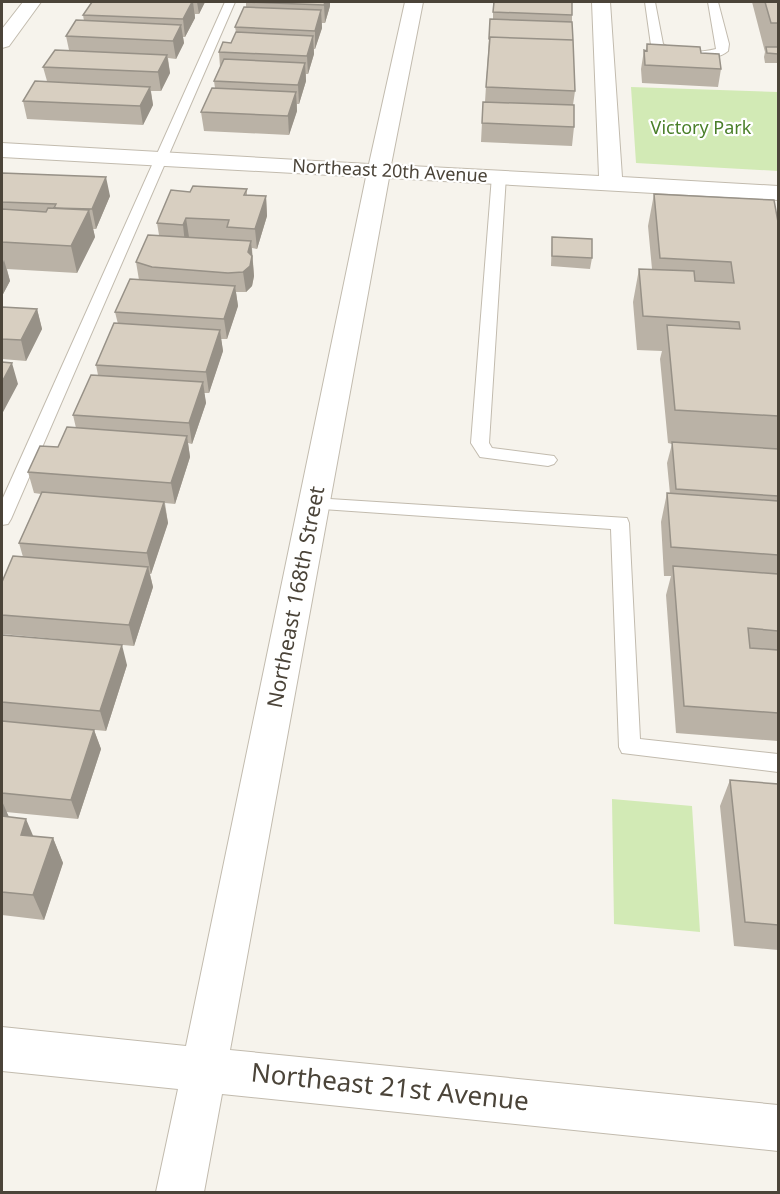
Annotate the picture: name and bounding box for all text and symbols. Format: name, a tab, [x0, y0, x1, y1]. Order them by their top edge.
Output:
park label: Victory Park	[651, 115, 752, 139]
street label: Northeast 20th Avenue	[292, 153, 488, 187]
street label: Northeast 168th Street	[260, 483, 330, 710]
street label: Northeast 21st Avenue	[249, 1054, 531, 1118]

